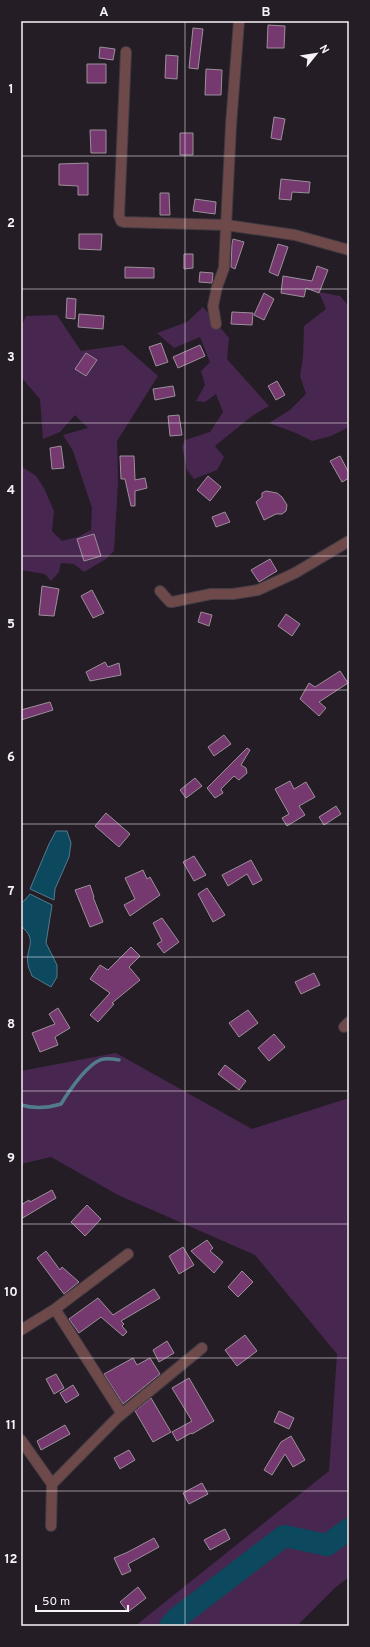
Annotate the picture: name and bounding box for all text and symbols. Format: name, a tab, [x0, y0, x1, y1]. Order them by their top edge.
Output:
text: A	[99, 5, 109, 21]
text: B	[262, 5, 271, 21]
north arrow	[296, 34, 336, 74]
text: N	[316, 43, 332, 56]
text: 1	[8, 82, 14, 98]
text: 2	[7, 216, 15, 232]
text: 3	[7, 350, 15, 366]
text: 4	[7, 483, 15, 499]
text: 5	[7, 617, 15, 633]
text: 6	[7, 750, 15, 766]
text: 7	[8, 884, 15, 900]
text: 8	[7, 1017, 15, 1033]
text: 9	[7, 1151, 15, 1167]
text: 10	[4, 1285, 18, 1301]
text: 11	[6, 1418, 16, 1434]
text: 12	[4, 1552, 18, 1568]
scale bar	[36, 1587, 128, 1613]
text: 50 m	[42, 1594, 70, 1610]

